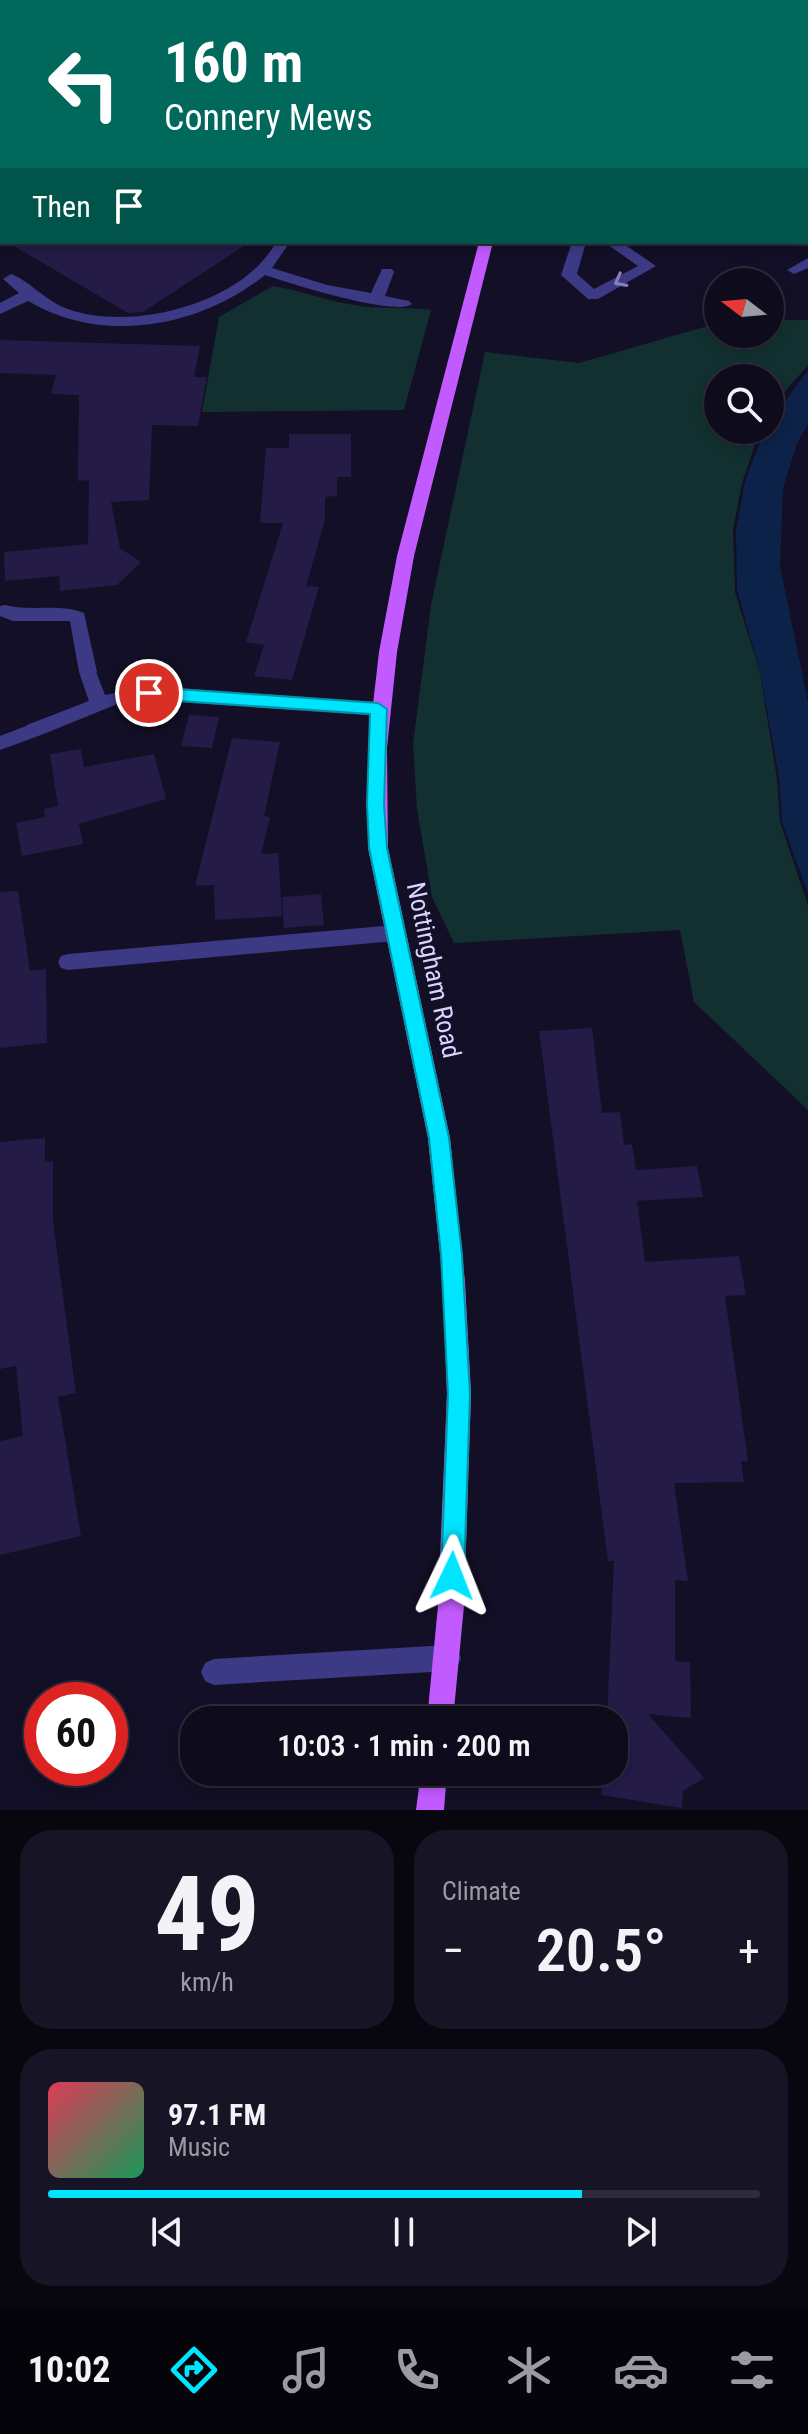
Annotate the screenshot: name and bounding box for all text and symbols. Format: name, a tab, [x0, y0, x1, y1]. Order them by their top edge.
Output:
text: 160 m	[164, 30, 303, 96]
icon: left	[32, 32, 136, 136]
text: Connery Mews	[164, 97, 373, 139]
icon: arrive	[107, 184, 151, 228]
text: Then	[32, 189, 91, 224]
north arrow	[704, 268, 784, 348]
map controls	[704, 268, 784, 444]
one-way arrow	[614, 272, 629, 287]
button: search	[704, 364, 784, 444]
pin	[115, 659, 183, 727]
icon: arrive	[127, 671, 171, 715]
street label: Nottingham Road	[401, 879, 467, 1061]
position arrow	[410, 1534, 494, 1618]
speed limit sign: 60	[24, 1682, 128, 1786]
text: 10:03 · 1 min · 200 m	[277, 1728, 531, 1763]
text: 49	[154, 1854, 260, 1975]
text: Climate	[442, 1876, 521, 1906]
text: 20.5°	[536, 1915, 666, 1986]
text: −	[442, 1925, 464, 1977]
text: +	[738, 1925, 760, 1977]
text: km/h	[180, 1967, 234, 1997]
text: 97.1 FM	[168, 2097, 266, 2132]
text: Music	[168, 2132, 230, 2162]
icon: previous	[145, 2210, 189, 2254]
icon: pause	[382, 2210, 426, 2254]
icon: next	[619, 2210, 663, 2254]
icon: directions	[166, 2342, 222, 2398]
icon: music	[278, 2342, 334, 2398]
icon: phone	[389, 2342, 445, 2398]
icon: climate	[501, 2342, 557, 2398]
icon: car	[613, 2342, 669, 2398]
icon: filters	[724, 2342, 780, 2398]
text: 10:02	[28, 2349, 110, 2391]

